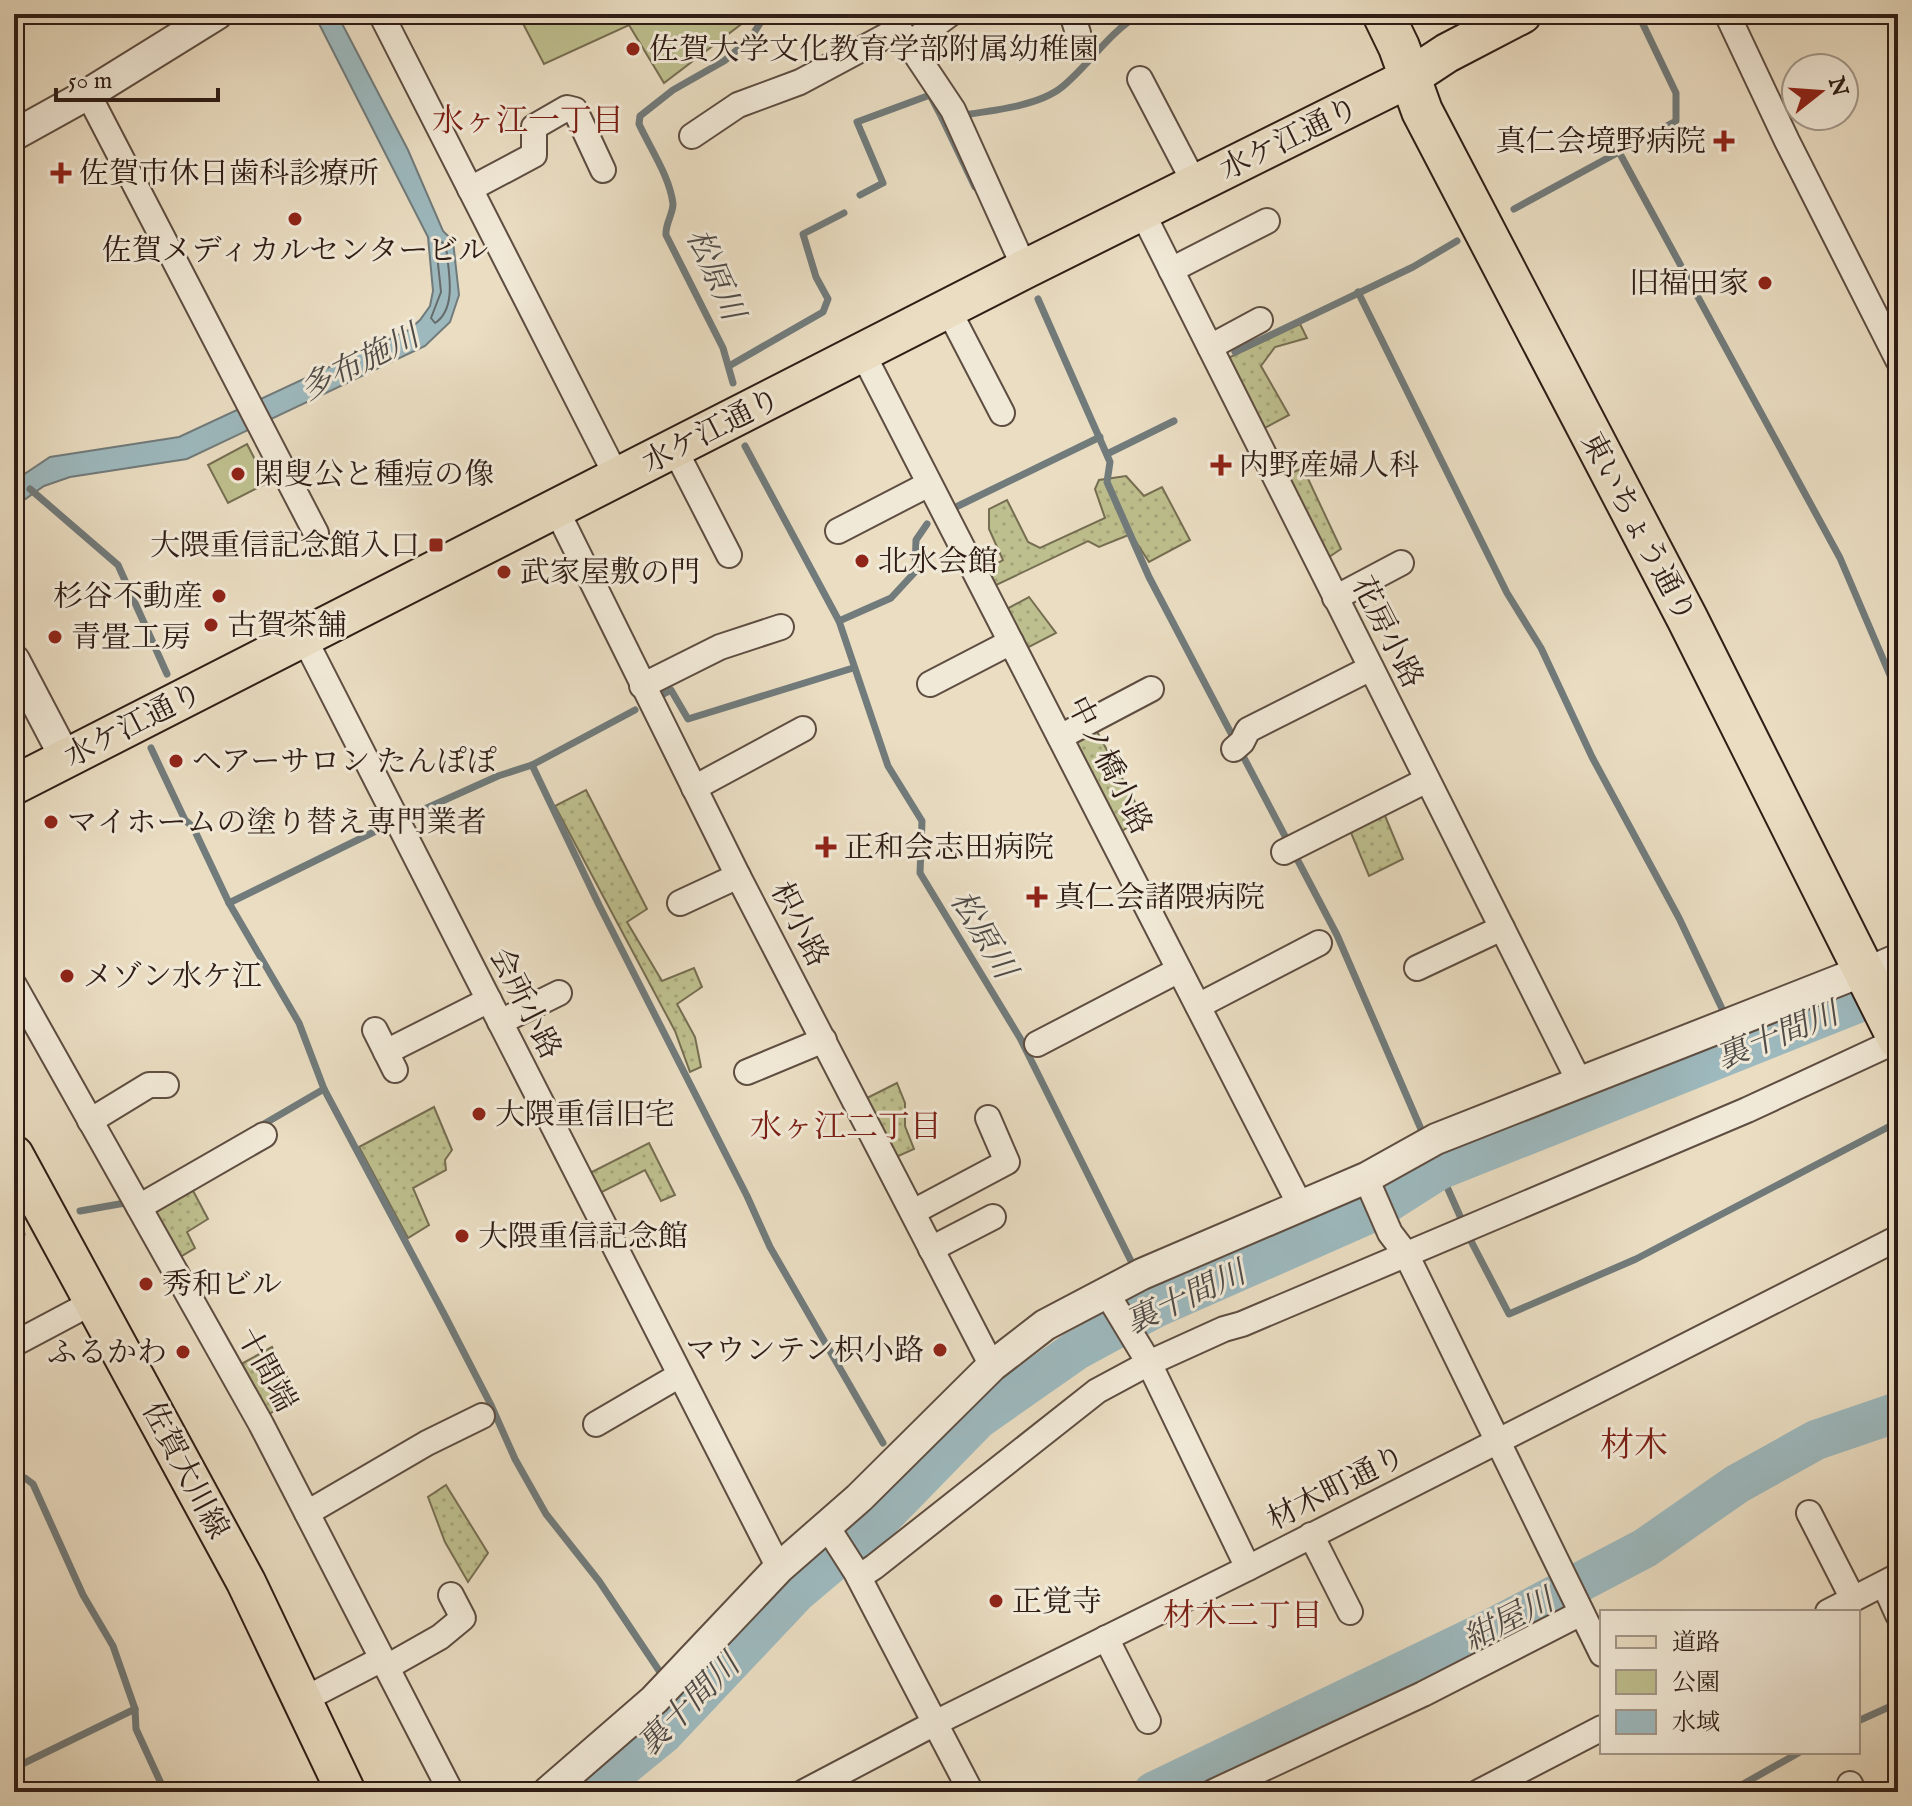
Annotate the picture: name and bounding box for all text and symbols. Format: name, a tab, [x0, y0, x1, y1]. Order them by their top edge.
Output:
place label: 佐賀大学文化教育学部附属幼稚園	[649, 32, 1099, 70]
marker: 佐賀大学文化教育学部附属幼稚園	[624, 40, 642, 58]
scale bar	[56, 52, 218, 102]
north arrow	[1780, 52, 1860, 132]
text: 50 m	[68, 66, 112, 97]
text: N	[1821, 73, 1853, 100]
street label: 水ケ江通り	[1214, 90, 1366, 190]
district label: 水ヶ江一丁目	[432, 102, 624, 143]
place label: 真仁会境野病院	[1496, 124, 1706, 162]
marker: 真仁会境野病院	[1713, 130, 1735, 152]
place label: 佐賀市休日歯科診療所	[79, 156, 379, 194]
marker: 佐賀市休日歯科診療所	[50, 162, 72, 184]
marker: 佐賀メディカルセンタービル	[286, 210, 304, 228]
water label: 松原川	[675, 223, 753, 330]
place label: 佐賀メディカルセンタービル	[102, 233, 488, 271]
place label: 旧福田家	[1629, 266, 1749, 304]
marker: 旧福田家	[1756, 274, 1774, 292]
water label: 多布施川	[294, 316, 429, 412]
street label: 水ケ江通り	[636, 381, 787, 483]
street label: 東いちょう通り	[1571, 426, 1703, 630]
place label: 内野産婦人科	[1239, 448, 1419, 486]
marker: 内野産婦人科	[1210, 454, 1232, 476]
place label: 閑叟公と種痘の像	[254, 457, 494, 495]
marker: 閑叟公と種痘の像	[229, 465, 247, 483]
place label: 大隈重信記念館入口	[150, 528, 420, 566]
marker: 大隈重信記念館入口	[427, 536, 445, 554]
place label: 北水会館	[878, 544, 998, 582]
marker: 北水会館	[853, 552, 871, 570]
place label: 武家屋敷の門	[520, 555, 700, 593]
marker: 武家屋敷の門	[495, 563, 513, 581]
street label: 花房小路	[1342, 571, 1430, 695]
place label: 杉谷不動産	[53, 579, 203, 617]
marker: 杉谷不動産	[210, 587, 228, 605]
place label: 古賀茶舗	[227, 608, 347, 646]
marker: 古賀茶舗	[202, 616, 220, 634]
place label: 青畳工房	[71, 620, 191, 658]
marker: 青畳工房	[46, 628, 64, 646]
street label: 水ケ江通り	[58, 675, 209, 777]
street label: 中ノ橋小路	[1057, 690, 1159, 841]
place label: ヘアーサロン たんぽぽ	[192, 744, 497, 782]
marker: ヘアーサロン たんぽぽ	[167, 752, 185, 770]
place label: マイホームの塗り替え専門業者	[67, 805, 486, 843]
marker: マイホームの塗り替え専門業者	[42, 813, 60, 831]
place label: 正和会志田病院	[844, 830, 1054, 868]
marker: 正和会志田病院	[815, 836, 837, 858]
street label: 枳小路	[761, 876, 836, 974]
place label: 真仁会諸隈病院	[1055, 880, 1265, 918]
water label: 松原川	[940, 884, 1026, 990]
marker: 真仁会諸隈病院	[1026, 886, 1048, 908]
street label: 会所小路	[480, 942, 568, 1066]
place label: メゾン水ケ江	[83, 959, 262, 997]
marker: メゾン水ケ江	[58, 967, 76, 985]
water label: 裏十間川	[1711, 993, 1848, 1080]
place label: 大隈重信旧宅	[495, 1097, 675, 1135]
marker: 大隈重信旧宅	[470, 1105, 488, 1123]
district label: 水ヶ江二丁目	[750, 1108, 942, 1149]
place label: 大隈重信記念館	[478, 1219, 688, 1257]
marker: 大隈重信記念館	[453, 1227, 471, 1245]
water label: 裏十間川	[1119, 1252, 1255, 1345]
place label: 秀和ビル	[162, 1267, 282, 1305]
marker: 秀和ビル	[137, 1275, 155, 1293]
street label: 十間端	[227, 1321, 304, 1419]
place label: マウンテン枳小路	[686, 1333, 924, 1371]
place label: ふるかわ	[47, 1335, 167, 1373]
marker: マウンテン枳小路	[931, 1341, 949, 1359]
marker: ふるかわ	[174, 1343, 192, 1361]
street label: 佐賀大川線	[132, 1396, 236, 1546]
district label: 材木	[1600, 1425, 1668, 1468]
street label: 材木町通り	[1261, 1438, 1412, 1540]
water label: 紺屋川	[1457, 1580, 1564, 1661]
place label: 正覚寺	[1012, 1584, 1102, 1622]
marker: 正覚寺	[987, 1592, 1005, 1610]
district label: 材木二丁目	[1163, 1597, 1323, 1638]
legend	[1600, 1610, 1860, 1754]
text: 道路	[1672, 1628, 1720, 1659]
water label: 裏十間川	[630, 1644, 752, 1766]
text: 公園	[1672, 1668, 1720, 1699]
text: 水域	[1672, 1708, 1720, 1739]

